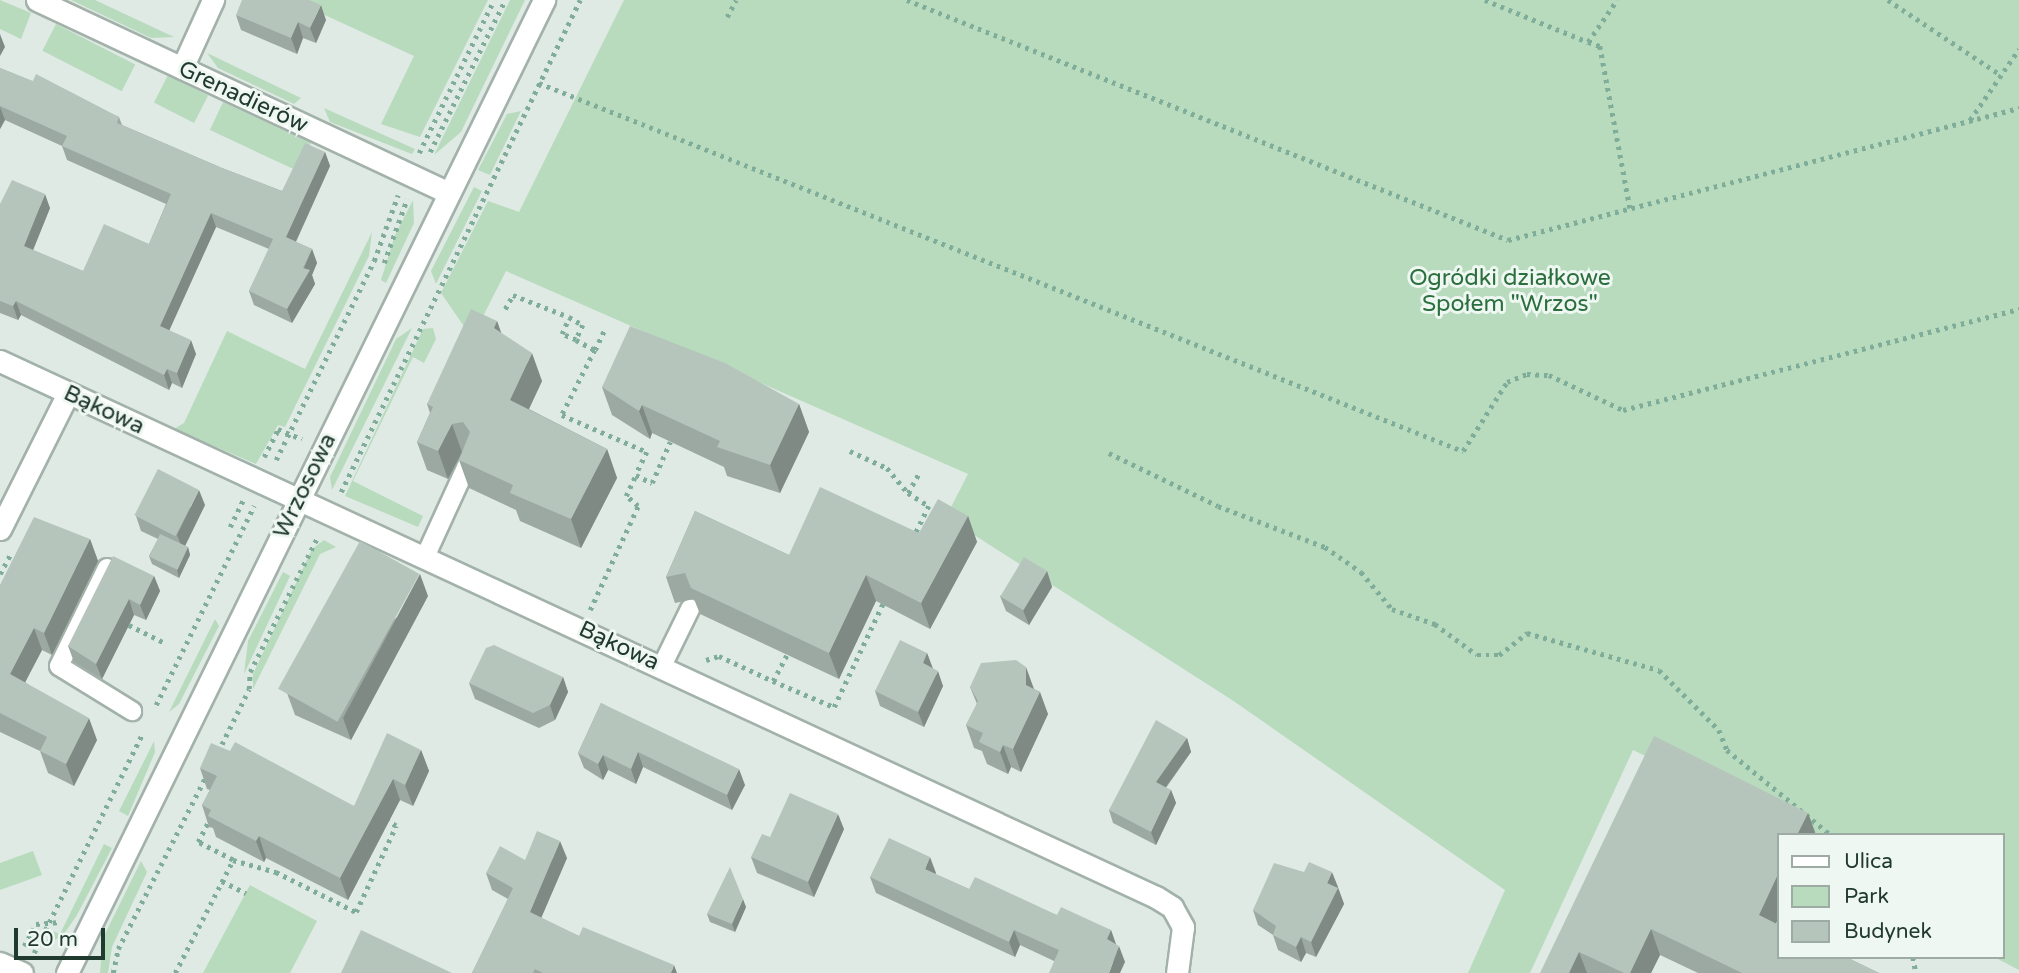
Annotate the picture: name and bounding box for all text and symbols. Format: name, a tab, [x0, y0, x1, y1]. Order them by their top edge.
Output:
street label: Grenadierów	[174, 55, 312, 139]
park label: Ogródki działkowe Społem "Wrzos"	[1409, 264, 1611, 318]
street label: Bąkowa	[59, 379, 149, 441]
street label: Wrzosowa	[268, 429, 342, 543]
street label: Bąkowa	[574, 615, 664, 677]
legend	[1778, 833, 2005, 959]
text: Ulica	[1844, 849, 1893, 874]
text: Park	[1844, 884, 1889, 909]
scale bar	[18, 914, 108, 958]
text: Budynek	[1844, 919, 1932, 944]
text: 20 m	[27, 927, 78, 952]

